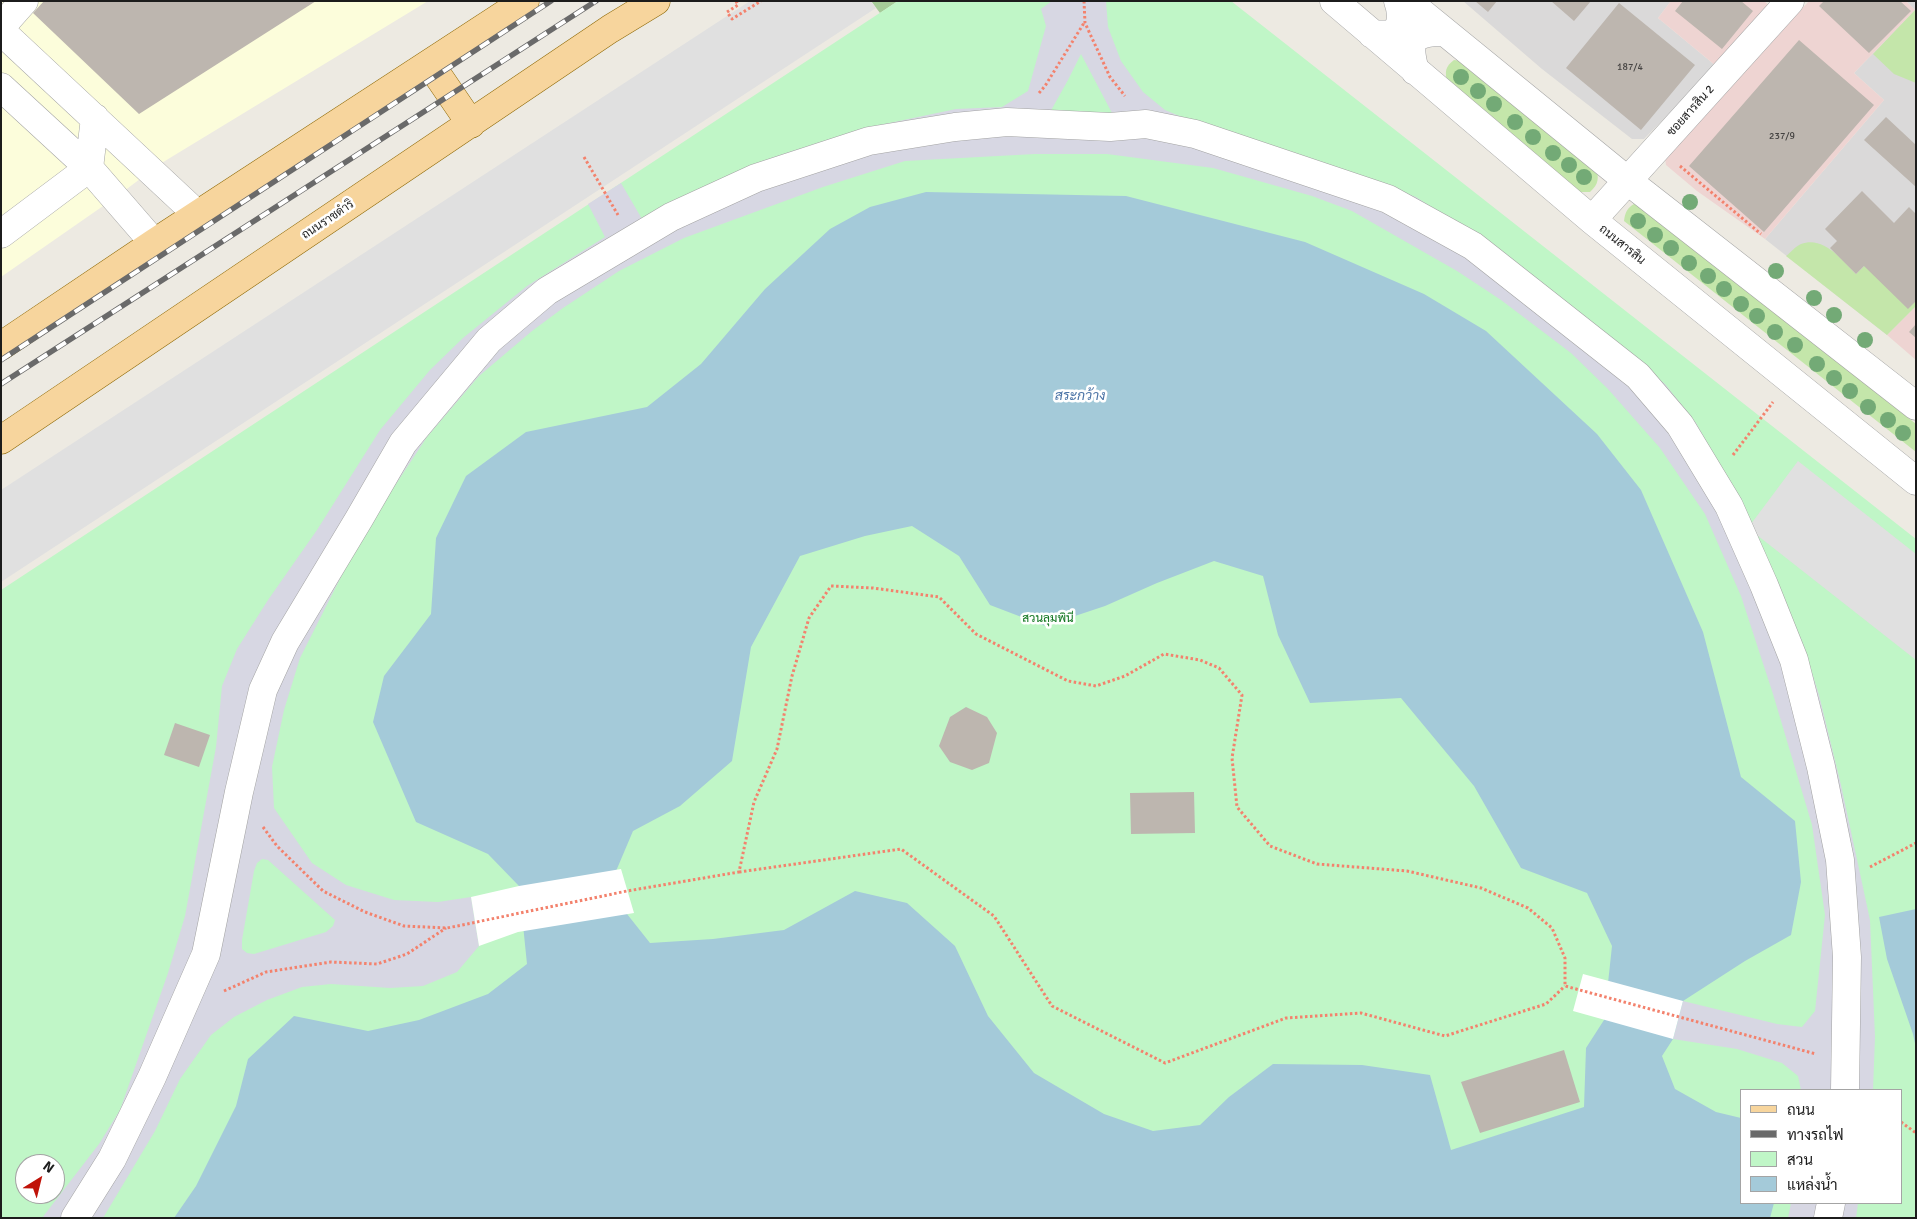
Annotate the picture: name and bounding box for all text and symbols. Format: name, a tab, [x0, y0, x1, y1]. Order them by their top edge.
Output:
house number: 187/4	[1617, 61, 1643, 73]
street label: ซอยสารสิน 2	[1664, 83, 1718, 139]
house number: 237/9	[1769, 130, 1795, 142]
street label: ถนนราชดำริ	[299, 197, 357, 243]
street label: ถนนสารสิน	[1596, 222, 1648, 268]
water label: สระกว้าง	[1055, 388, 1105, 404]
park label: สวนลุมพินี	[1022, 612, 1074, 626]
legend	[1740, 1089, 1902, 1204]
text: ถนน	[1787, 1101, 1815, 1119]
text: ทางรถไฟ	[1787, 1126, 1844, 1144]
text: สวน	[1787, 1151, 1813, 1169]
north arrow	[15, 1154, 65, 1204]
text: N	[40, 1158, 57, 1177]
text: แหล่งน้ำ	[1787, 1176, 1838, 1194]

